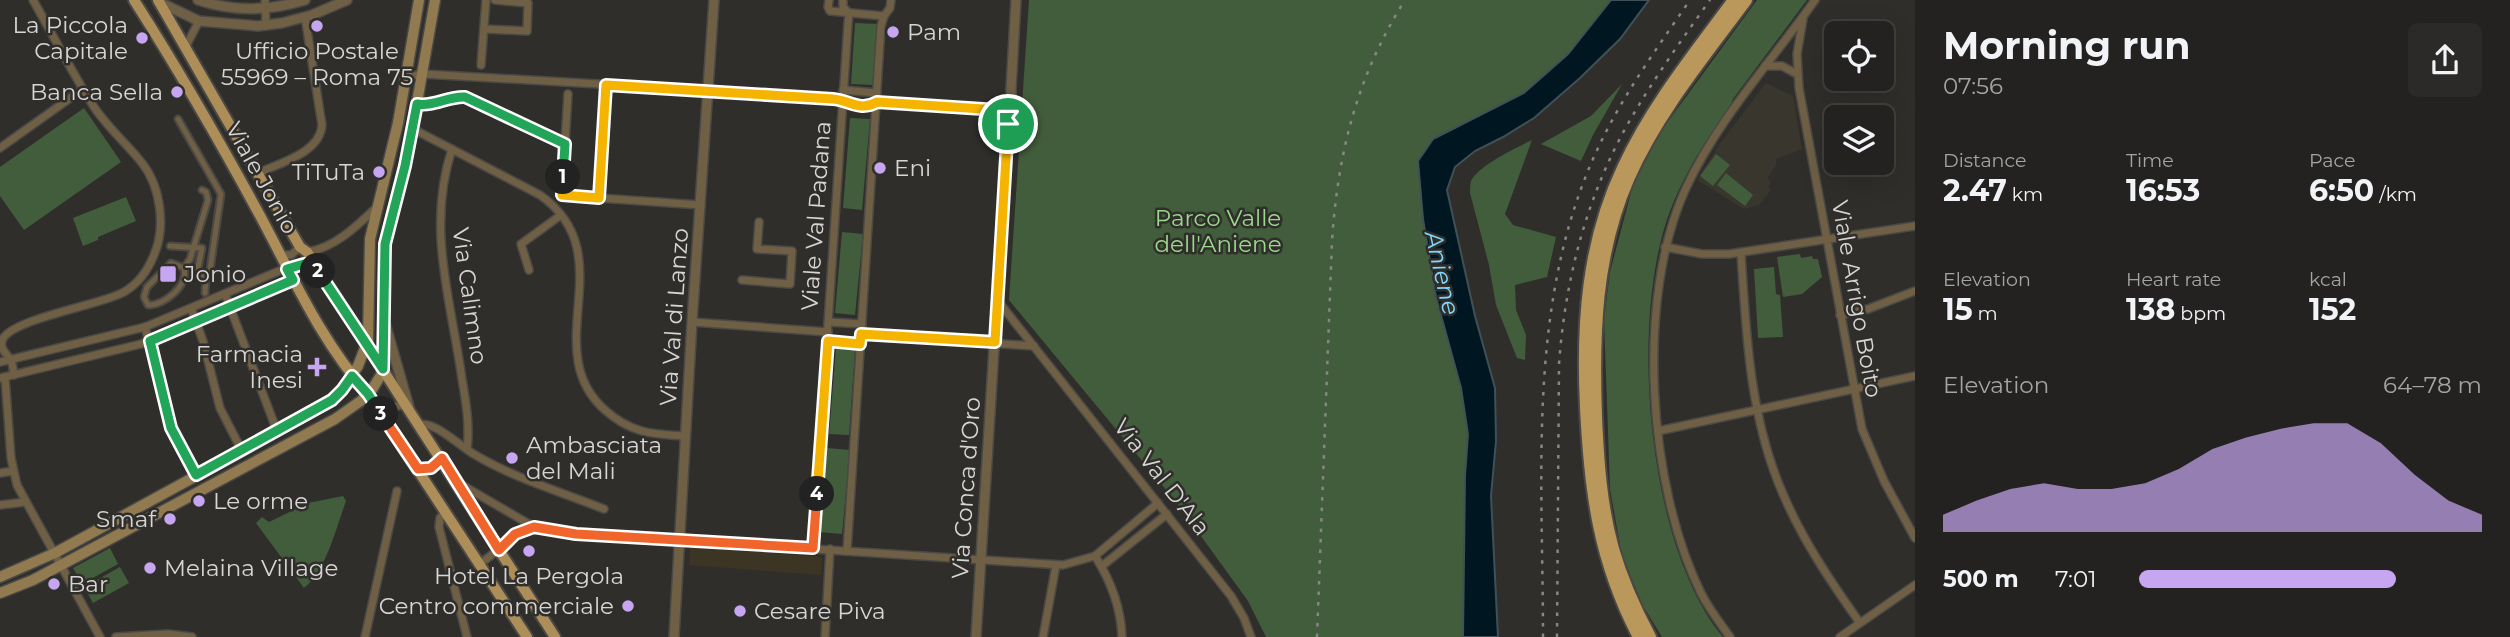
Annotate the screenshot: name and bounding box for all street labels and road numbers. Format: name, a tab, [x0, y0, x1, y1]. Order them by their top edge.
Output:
street label: Viale Jonio	[220, 117, 304, 239]
street label: Viale Val Padana	[795, 120, 837, 312]
street label: Viale Arrigo Boito	[1826, 198, 1888, 400]
street label: Via Calimno	[447, 226, 493, 366]
street label: Via Val di Lanzo	[654, 227, 694, 407]
street label: Via Conca d'Oro	[946, 396, 986, 580]
street label: Via Val D'Ala	[1108, 413, 1216, 541]

